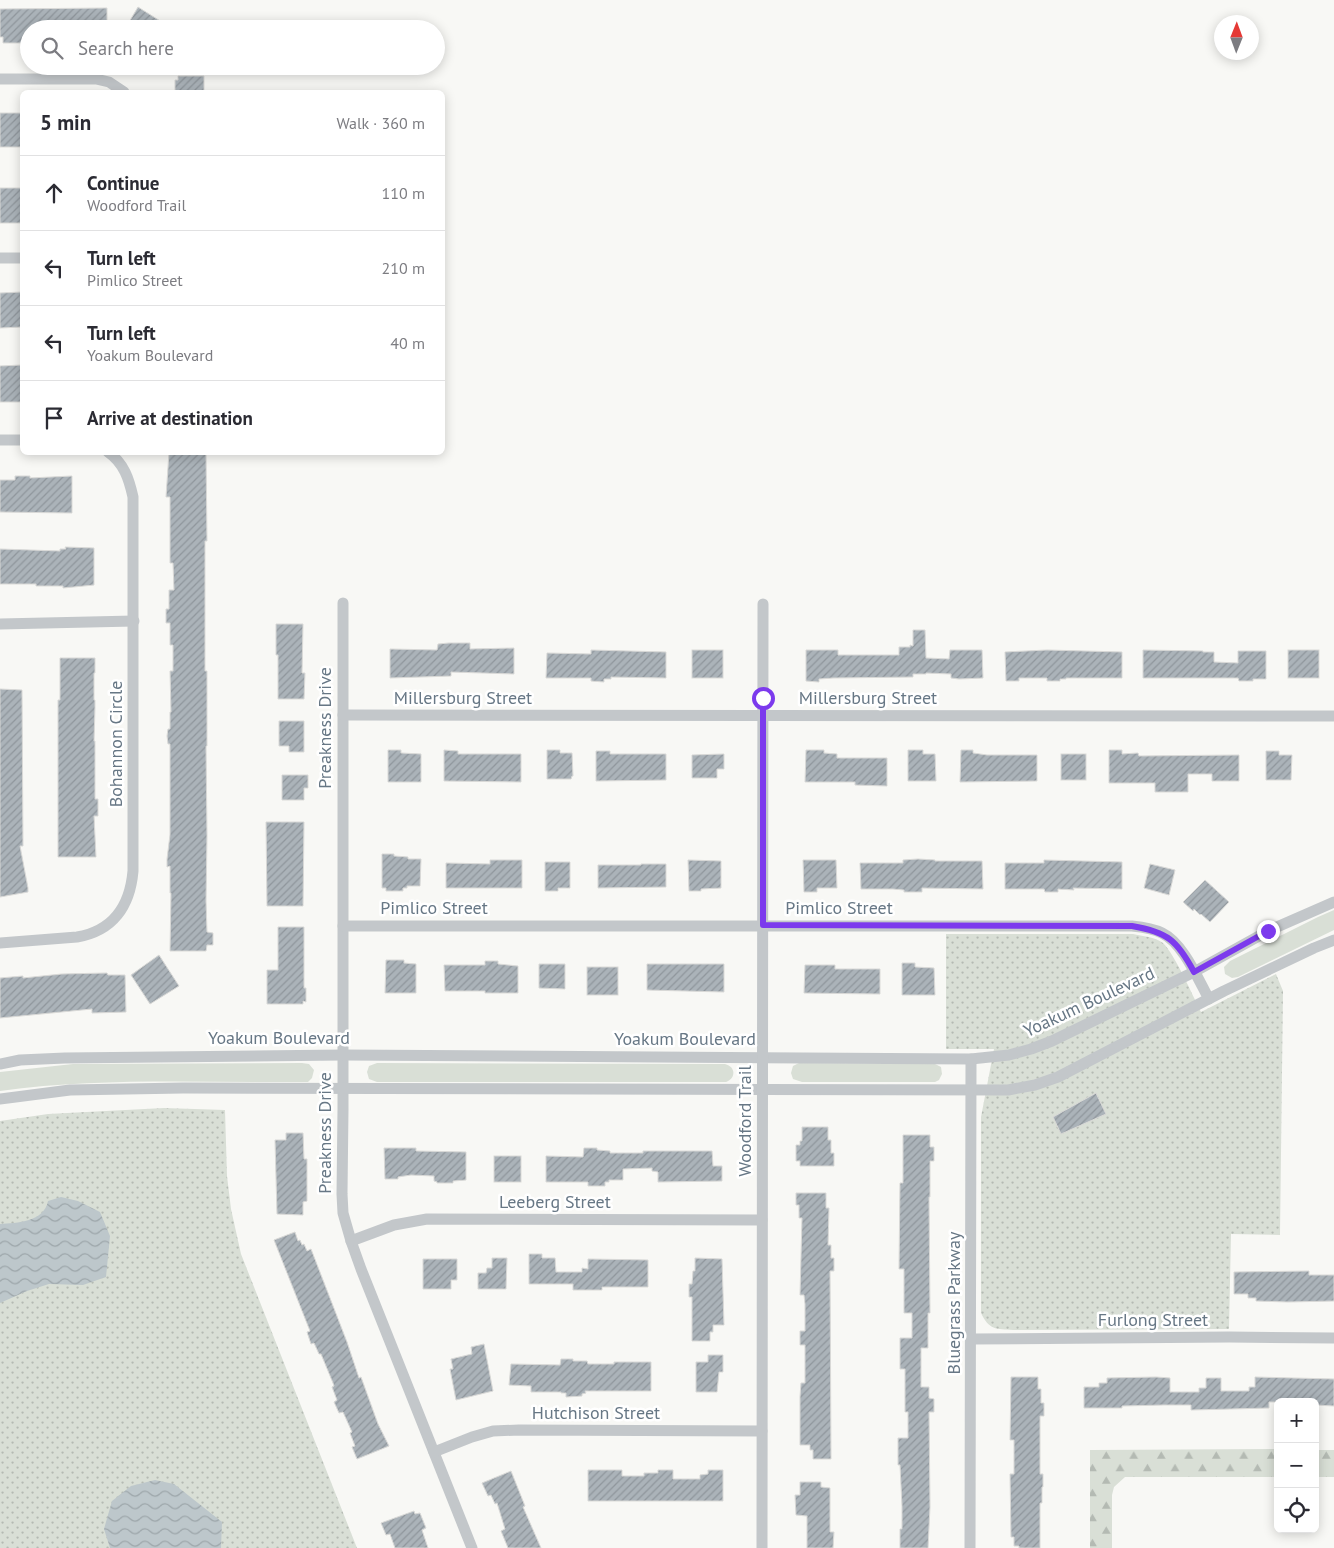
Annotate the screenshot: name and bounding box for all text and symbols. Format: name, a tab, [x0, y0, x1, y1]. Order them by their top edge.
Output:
north arrow	[1214, 15, 1259, 60]
search box	[20, 20, 445, 75]
icon: search	[38, 34, 66, 62]
text: Search here	[78, 36, 174, 60]
text: 5 min	[40, 109, 91, 136]
text: Walk · 360 m	[336, 113, 425, 133]
text: Continue	[87, 171, 159, 195]
icon: ahead	[40, 179, 68, 207]
text: 110 m	[382, 183, 425, 203]
text: Woodford Trail	[87, 195, 186, 215]
text: Turn left	[87, 246, 156, 270]
icon: left	[40, 254, 68, 282]
text: 210 m	[382, 258, 425, 278]
text: Pimlico Street	[87, 270, 183, 290]
text: Turn left	[87, 321, 156, 345]
icon: left	[40, 329, 68, 357]
text: 40 m	[390, 333, 425, 353]
text: Yoakum Boulevard	[87, 345, 213, 365]
icon: arrive	[40, 404, 68, 432]
text: Arrive at destination	[87, 406, 253, 430]
street label: Preakness Drive	[313, 667, 336, 789]
street label: Bohannon Circle	[104, 681, 127, 807]
street label: Millersburg Street	[394, 686, 532, 709]
street label: Millersburg Street	[799, 686, 937, 709]
route start	[752, 687, 775, 710]
street label: Pimlico Street	[380, 896, 488, 919]
street label: Pimlico Street	[785, 896, 893, 919]
route end	[1257, 920, 1280, 943]
street label: Yoakum Boulevard	[1020, 961, 1158, 1042]
street label: Yoakum Boulevard	[208, 1026, 350, 1049]
street label: Yoakum Boulevard	[614, 1027, 756, 1050]
street label: Woodford Trail	[733, 1064, 756, 1177]
street label: Preakness Drive	[313, 1072, 336, 1194]
street label: Leeberg Street	[499, 1190, 611, 1213]
street label: Bluegrass Parkway	[942, 1231, 965, 1374]
street label: Furlong Street	[1098, 1308, 1208, 1331]
map controls	[1274, 1398, 1319, 1533]
button: +	[1274, 1398, 1319, 1443]
street label: Hutchison Street	[532, 1401, 660, 1424]
button: −	[1274, 1443, 1319, 1488]
button: locate	[1274, 1488, 1319, 1533]

